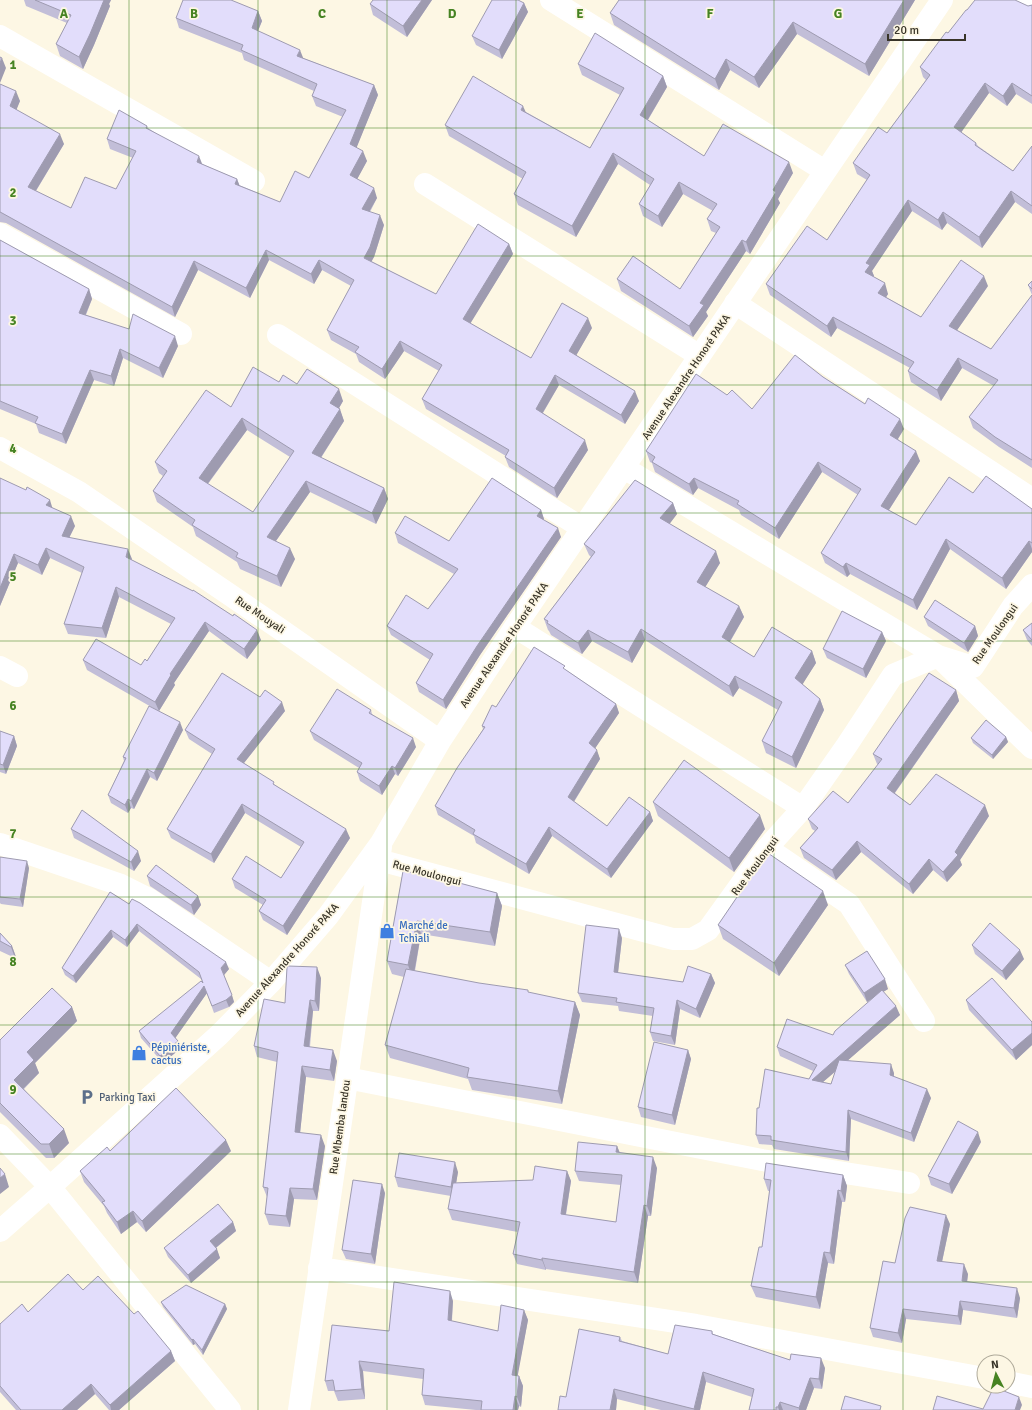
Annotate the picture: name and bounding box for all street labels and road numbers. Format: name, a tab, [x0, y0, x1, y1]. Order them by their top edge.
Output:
street label: Avenue Alexandre Honoré PAKA	[639, 312, 733, 442]
street label: Avenue Alexandre Honoré PAKA	[457, 580, 551, 710]
street label: Rue Mouyali	[232, 593, 288, 637]
street label: Rue Moulongui	[969, 601, 1021, 667]
street label: Rue Moulongui	[729, 834, 781, 898]
street label: Rue Moulongui	[391, 858, 463, 888]
street label: Avenue Alexandre Honoré PAKA	[233, 900, 342, 1020]
street label: Rue Mbemba landou	[327, 1079, 353, 1175]

